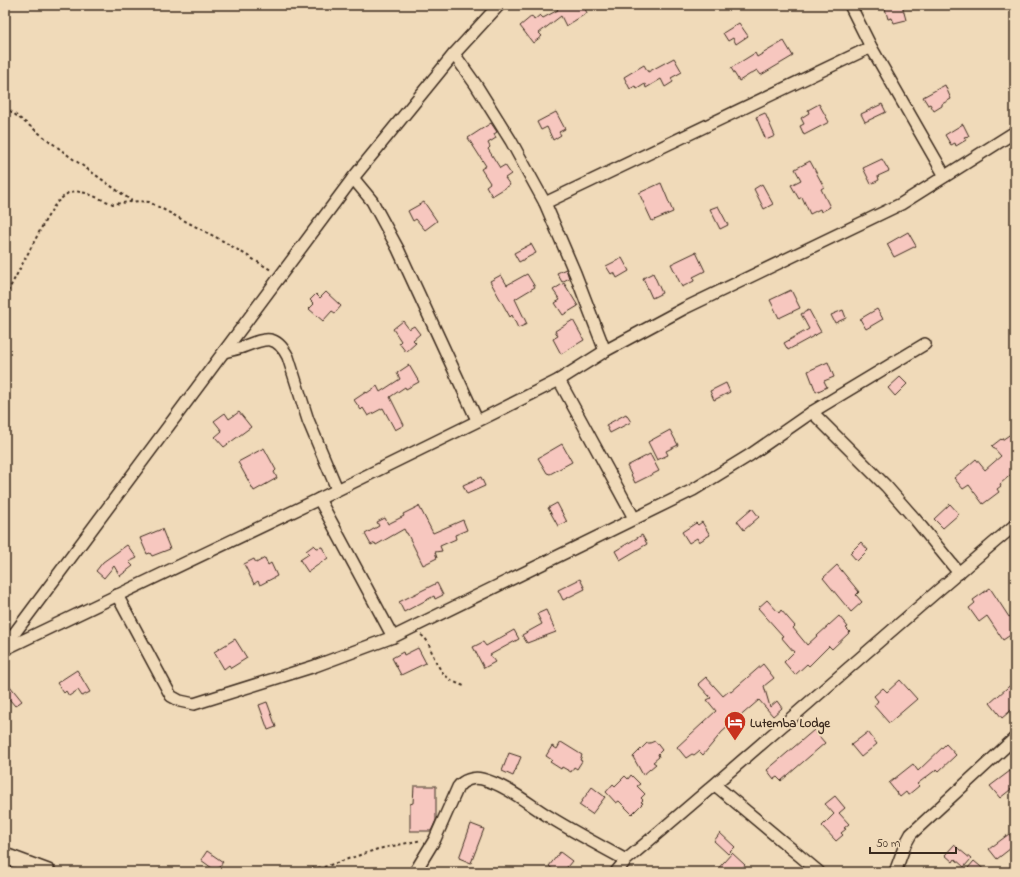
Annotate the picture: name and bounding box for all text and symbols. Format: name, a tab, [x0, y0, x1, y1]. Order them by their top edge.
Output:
hotel icon: Lutemba Lodge	[722, 709, 748, 742]
place label: Lutemba Lodge	[750, 714, 831, 735]
scale bar	[870, 829, 956, 855]
text: 50 m	[876, 835, 900, 853]

